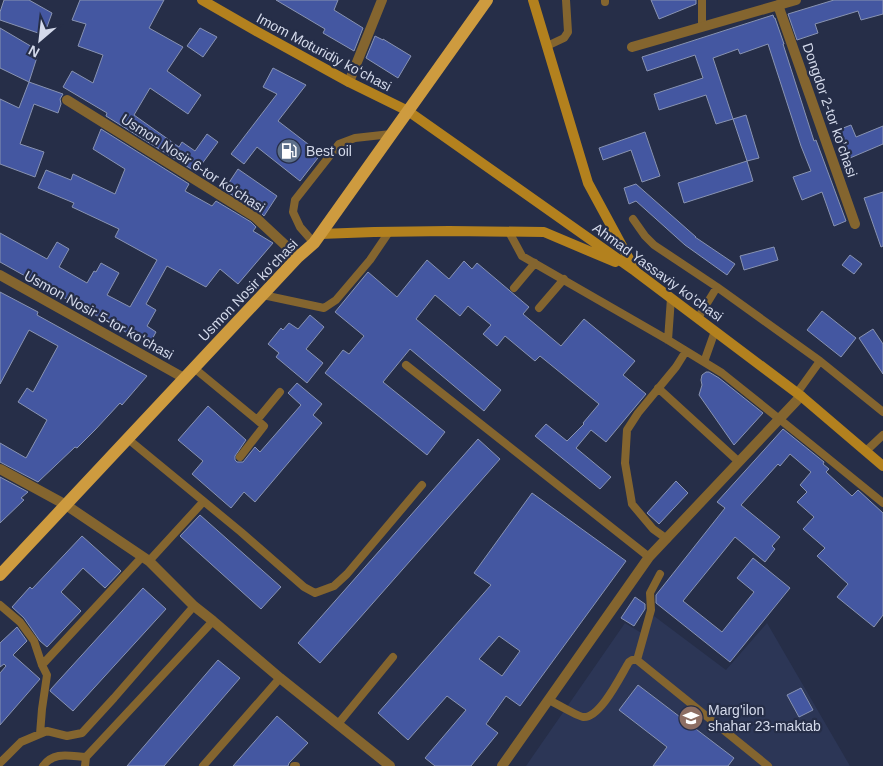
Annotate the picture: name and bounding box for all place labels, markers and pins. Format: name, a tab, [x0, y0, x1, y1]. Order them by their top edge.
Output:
fuel station icon: Best oil	[276, 138, 302, 164]
place label: Best oil	[306, 143, 352, 159]
place label: Marg'ilon shahar 23-maktab	[708, 702, 821, 734]
school or university icon: Marg'ilon shahar 23-maktab	[678, 705, 704, 731]

